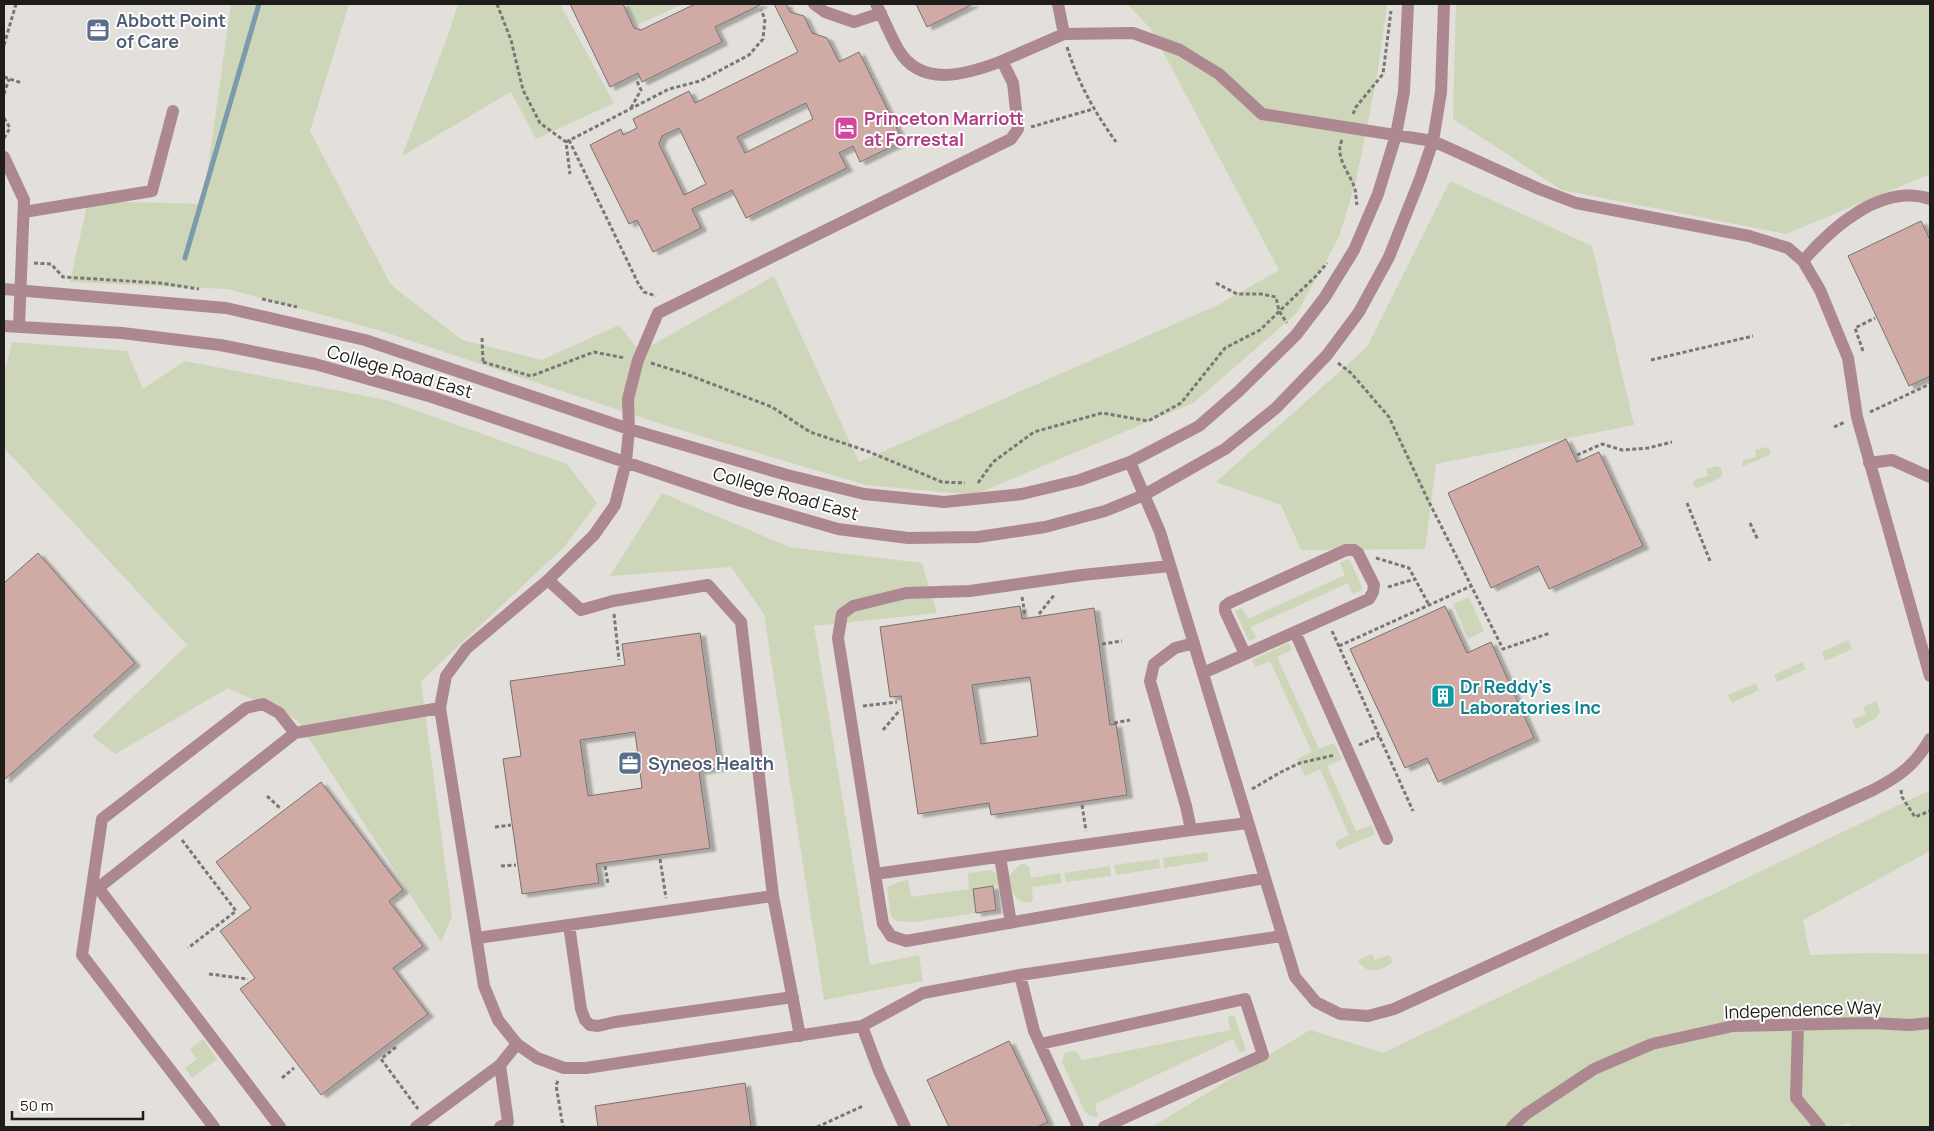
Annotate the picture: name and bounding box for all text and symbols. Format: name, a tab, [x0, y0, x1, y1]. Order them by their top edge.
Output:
place label: Abbott Point of Care	[116, 8, 226, 53]
office icon: Abbott Point of Care	[85, 17, 111, 43]
place label: Princeton Marriott at Forrestal	[864, 106, 1024, 151]
hotel icon: Princeton Marriott at Forrestal	[833, 115, 859, 141]
street label: College Road East	[324, 339, 476, 403]
street label: College Road East	[710, 461, 862, 525]
place label: Dr Reddy's Laboratories Inc	[1460, 674, 1601, 719]
building icon: Dr Reddy's Laboratories Inc	[1430, 683, 1456, 709]
office icon: Syneos Health	[617, 750, 643, 776]
place label: Syneos Health	[648, 751, 774, 775]
street label: Independence Way	[1724, 994, 1883, 1024]
scale bar	[12, 1088, 144, 1120]
text: 50 m	[20, 1095, 54, 1116]

